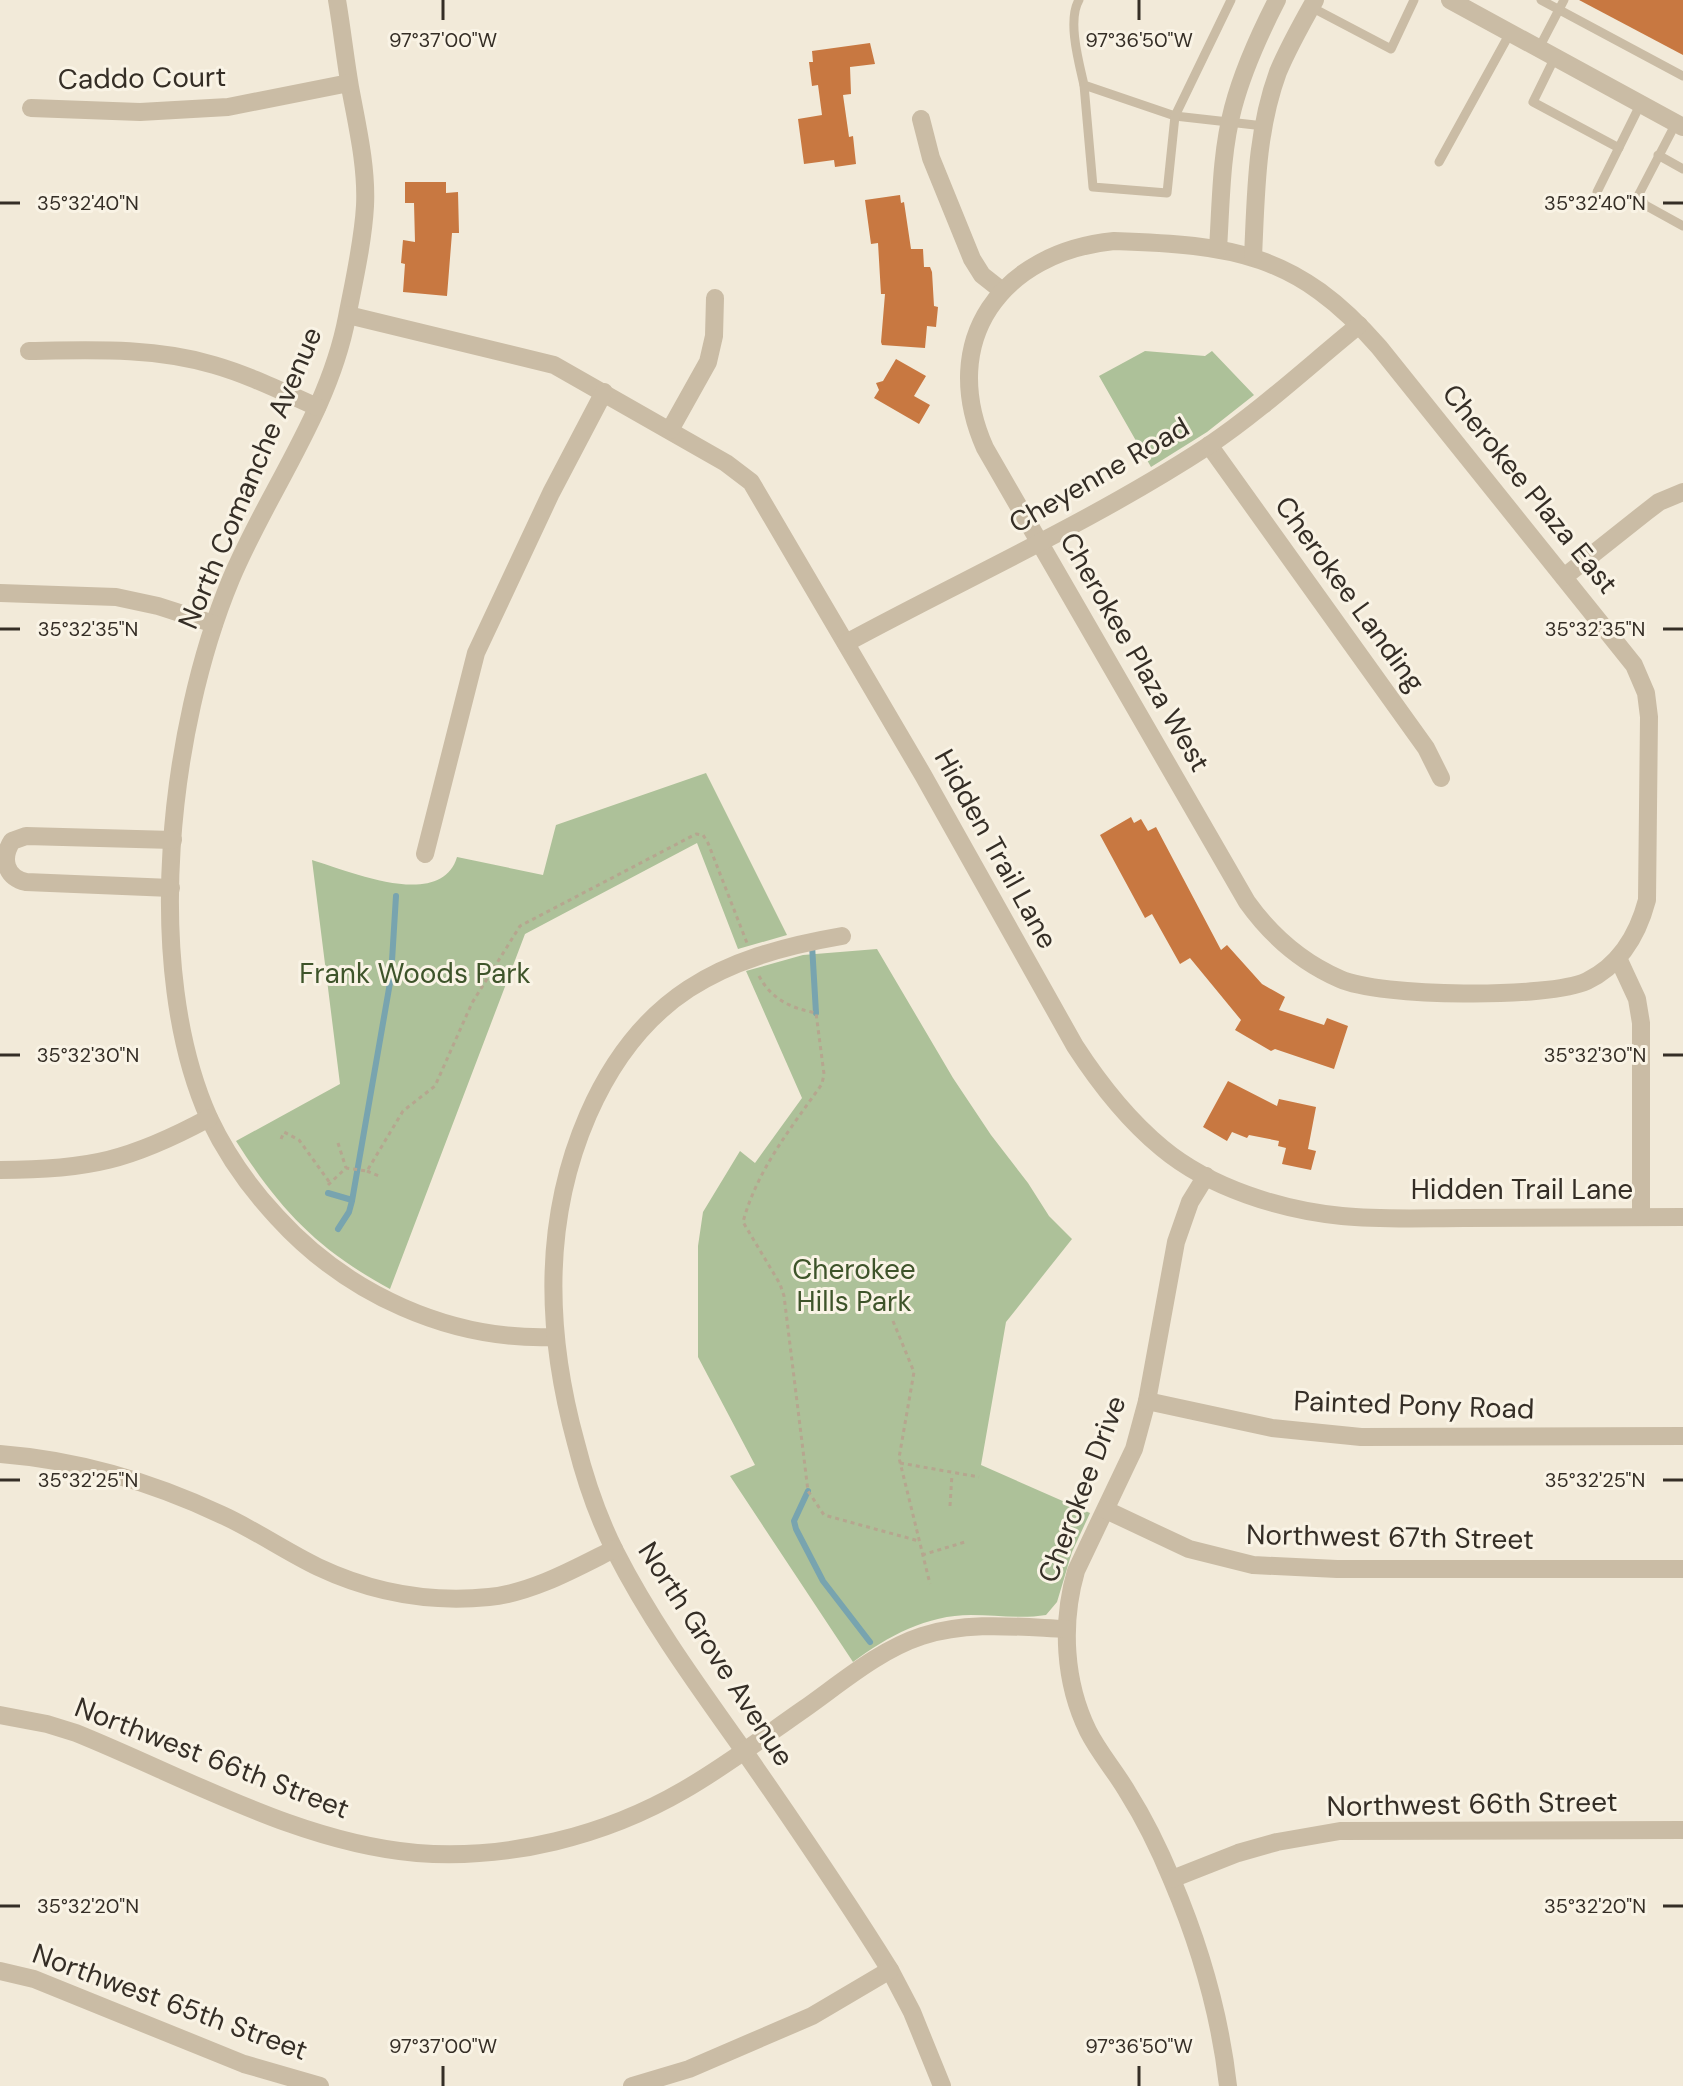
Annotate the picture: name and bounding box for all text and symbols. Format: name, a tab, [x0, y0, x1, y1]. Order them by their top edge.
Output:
text: 97°37'00"W	[389, 27, 497, 53]
text: 97°36'50"W	[1085, 27, 1193, 53]
street label: Caddo Court	[57, 58, 227, 98]
text: 35°32'40"N	[37, 190, 139, 216]
text: 35°32'40"N	[1544, 190, 1646, 216]
street label: North Comanche Avenue	[170, 321, 330, 635]
street label: Cherokee Plaza East	[1434, 376, 1626, 602]
street label: Cheyenne Road	[1002, 408, 1196, 542]
street label: Cherokee Landing	[1267, 489, 1433, 699]
street label: Cherokee Plaza West	[1051, 526, 1219, 778]
text: 35°32'35"N	[38, 616, 138, 642]
text: 35°32'35"N	[1545, 616, 1645, 642]
street label: Hidden Trail Lane	[926, 743, 1066, 955]
park label: Frank Woods Park	[299, 955, 531, 992]
text: 35°32'30"N	[37, 1042, 139, 1068]
text: 35°32'30"N	[1544, 1042, 1646, 1068]
street label: Hidden Trail Lane	[1411, 1171, 1633, 1208]
park label: Cherokee Hills Park	[792, 1251, 916, 1320]
street label: Painted Pony Road	[1293, 1382, 1535, 1428]
street label: Cherokee Drive	[1029, 1390, 1135, 1588]
text: 35°32'25"N	[38, 1467, 138, 1493]
text: 35°32'25"N	[1545, 1467, 1645, 1493]
street label: Northwest 67th Street	[1246, 1516, 1534, 1558]
street label: North Grove Avenue	[630, 1535, 802, 1773]
street label: Northwest 66th Street	[70, 1689, 354, 1827]
street label: Northwest 66th Street	[1326, 1783, 1618, 1825]
text: 35°32'20"N	[37, 1893, 139, 1919]
text: 35°32'20"N	[1544, 1893, 1646, 1919]
street label: Northwest 65th Street	[27, 1935, 313, 2069]
text: 97°37'00"W	[389, 2033, 497, 2059]
text: 97°36'50"W	[1085, 2033, 1193, 2059]

